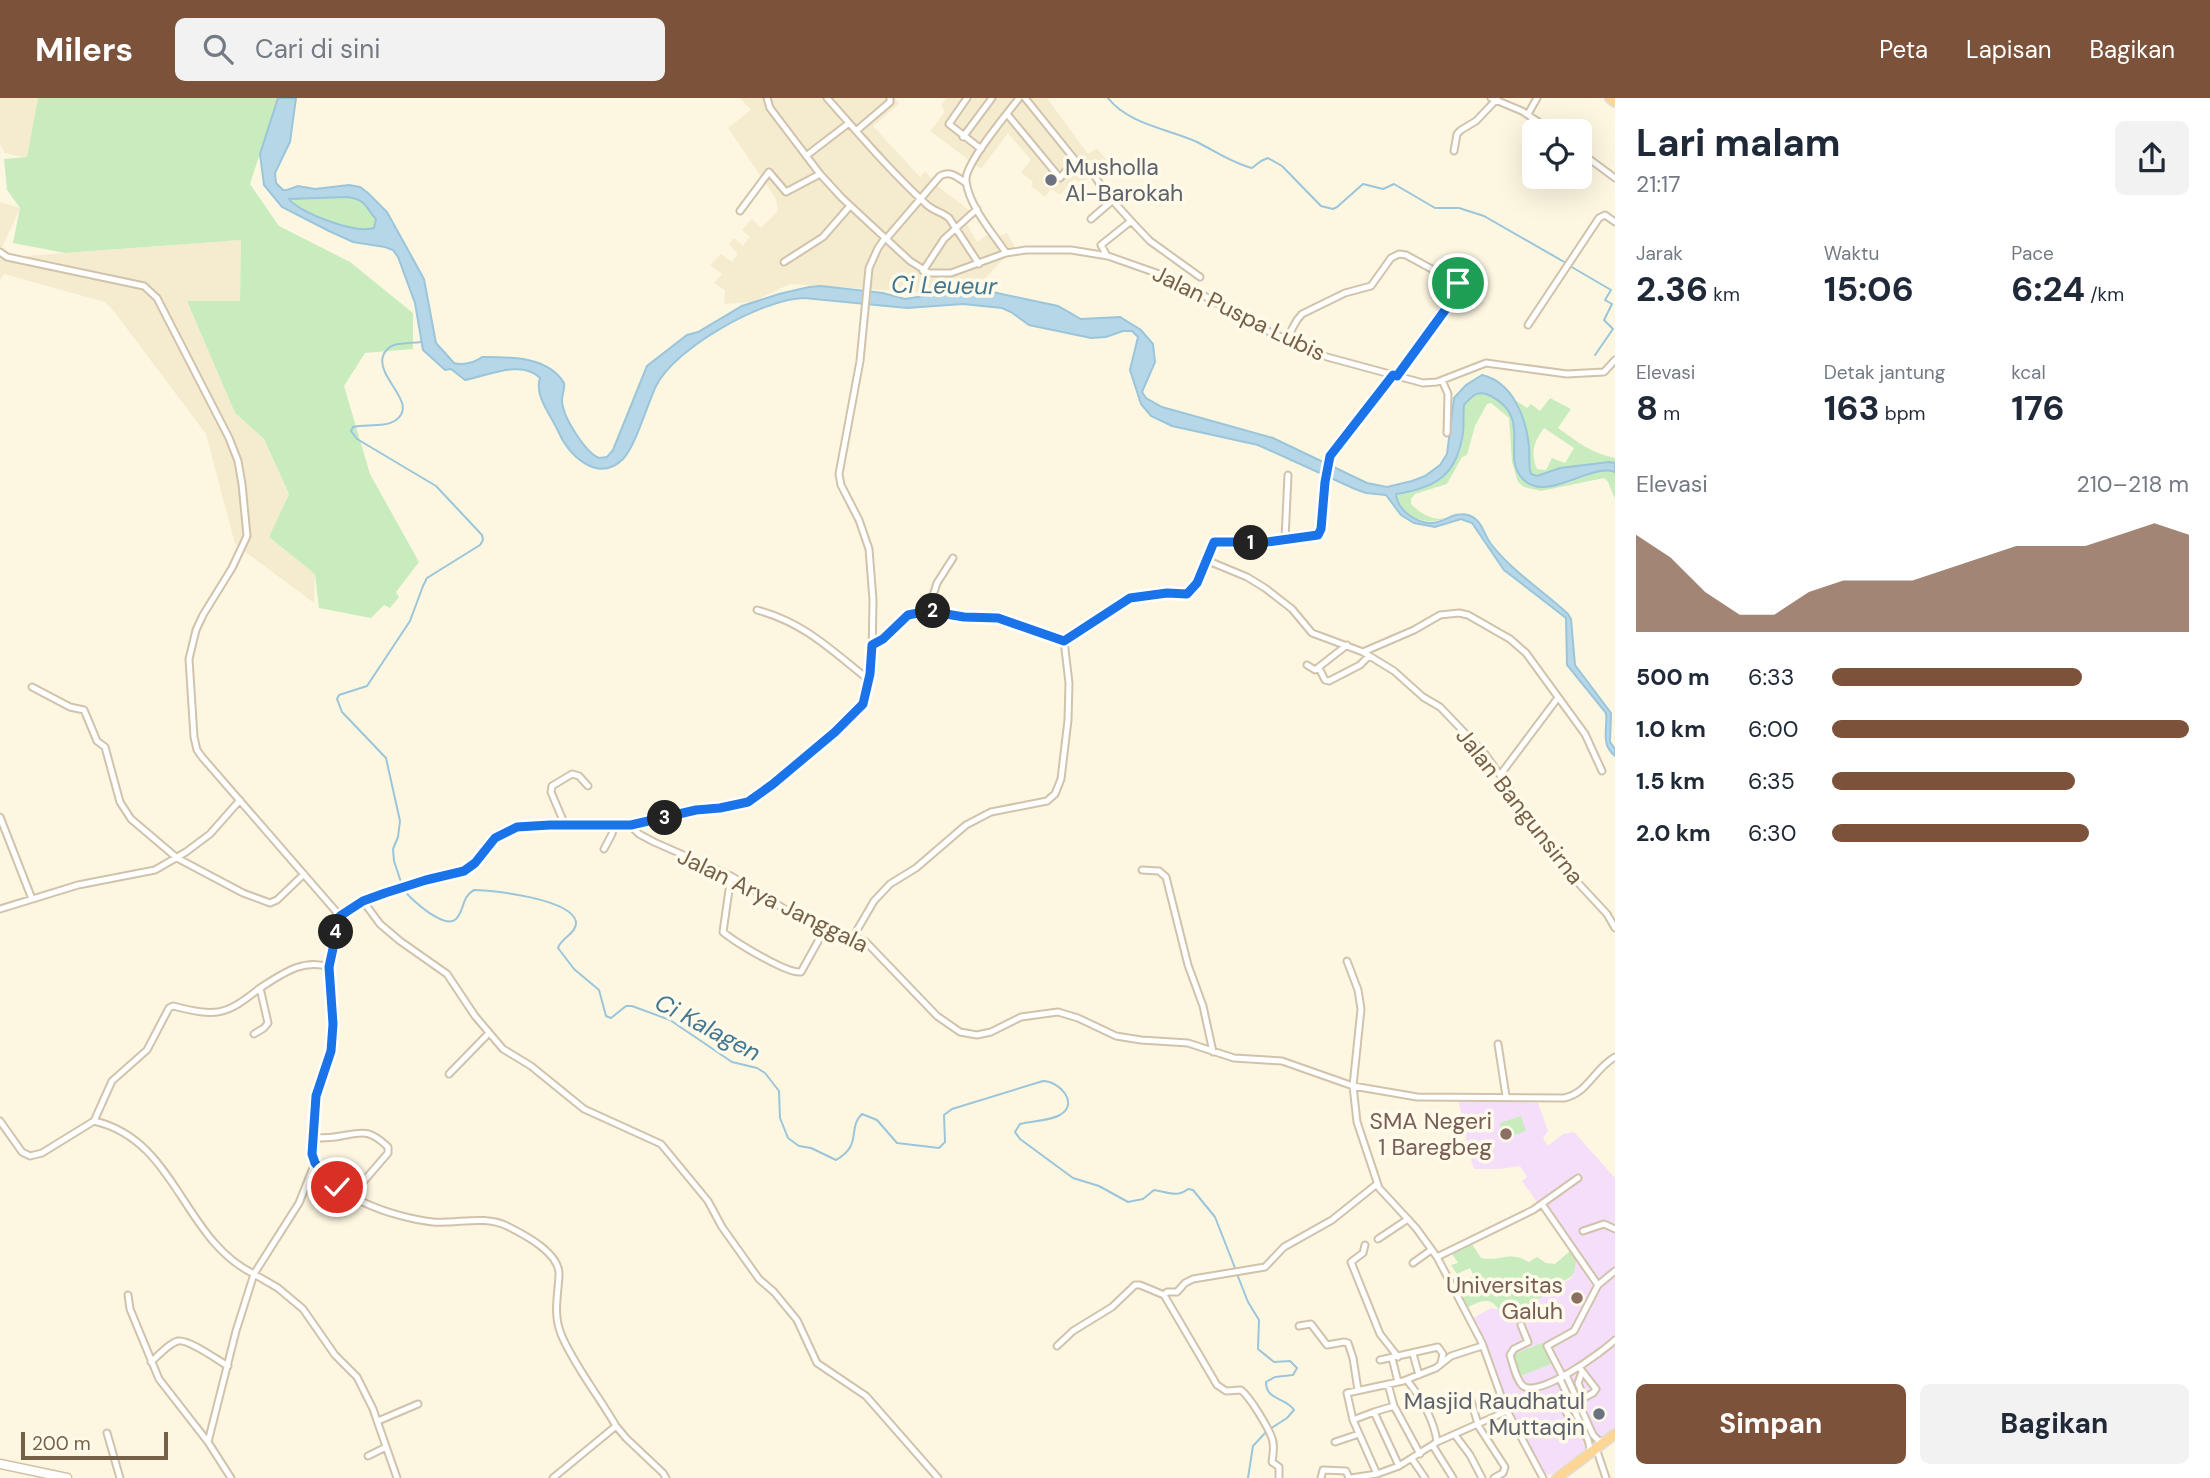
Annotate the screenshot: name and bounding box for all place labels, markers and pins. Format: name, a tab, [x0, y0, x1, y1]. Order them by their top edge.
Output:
place label: Musholla Al-Barokah	[1065, 152, 1183, 208]
marker: Musholla Al-Barokah	[1043, 172, 1059, 188]
pin	[1428, 253, 1488, 313]
pin: 1	[1234, 526, 1268, 560]
pin: 2	[916, 594, 950, 628]
pin: 3	[648, 800, 682, 836]
pin: 4	[318, 914, 354, 950]
place label: SMA Negeri 1 Baregbeg	[1370, 1106, 1492, 1162]
marker: SMA Negeri 1 Baregbeg	[1498, 1126, 1514, 1142]
pin	[307, 1157, 367, 1217]
place label: Universitas Galuh	[1446, 1270, 1563, 1326]
marker: Universitas Galuh	[1569, 1290, 1585, 1306]
place label: Masjid Raudhatul Muttaqin	[1404, 1386, 1585, 1442]
marker: Masjid Raudhatul Muttaqin	[1591, 1406, 1607, 1422]

